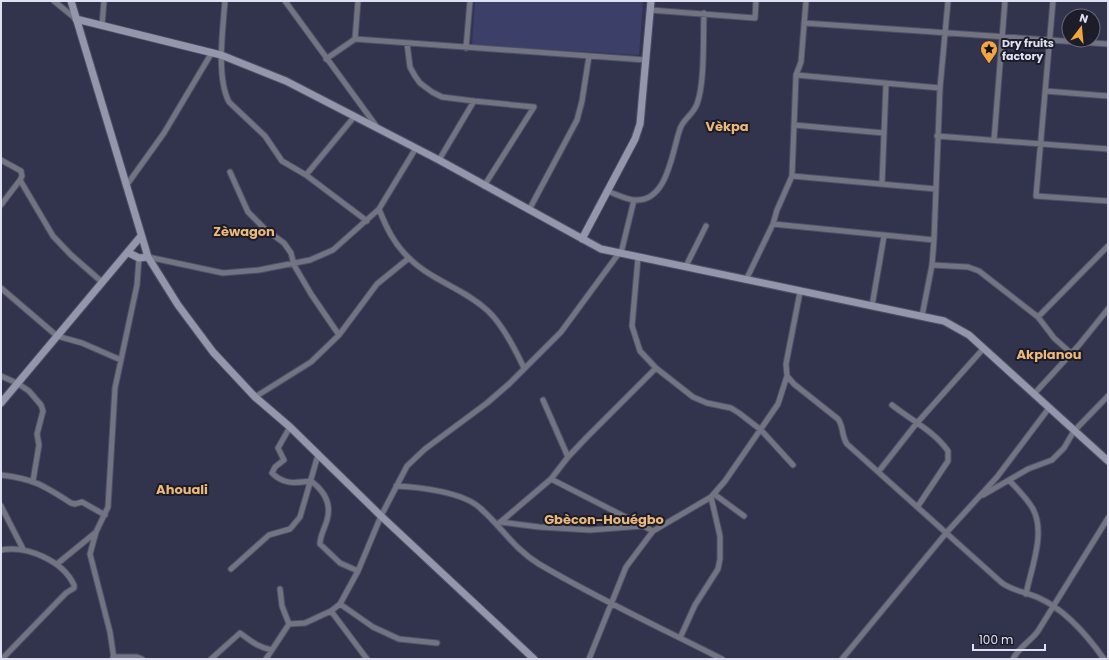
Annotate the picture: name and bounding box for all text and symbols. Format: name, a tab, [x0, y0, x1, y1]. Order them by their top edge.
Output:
north arrow	[1061, 8, 1101, 48]
text: N	[1078, 10, 1090, 27]
place label: Dry fruits factory	[1002, 35, 1054, 64]
place icon: Dry fruits factory	[979, 39, 999, 64]
district label: Vèkpa	[705, 117, 749, 136]
district label: Zèwagon	[213, 222, 275, 241]
district label: Akplanou	[1017, 345, 1081, 364]
district label: Ahouali	[156, 480, 208, 499]
district label: Gbècon-Houégbo	[544, 510, 664, 529]
scale bar	[973, 626, 1045, 652]
text: 100 m	[979, 631, 1013, 648]

